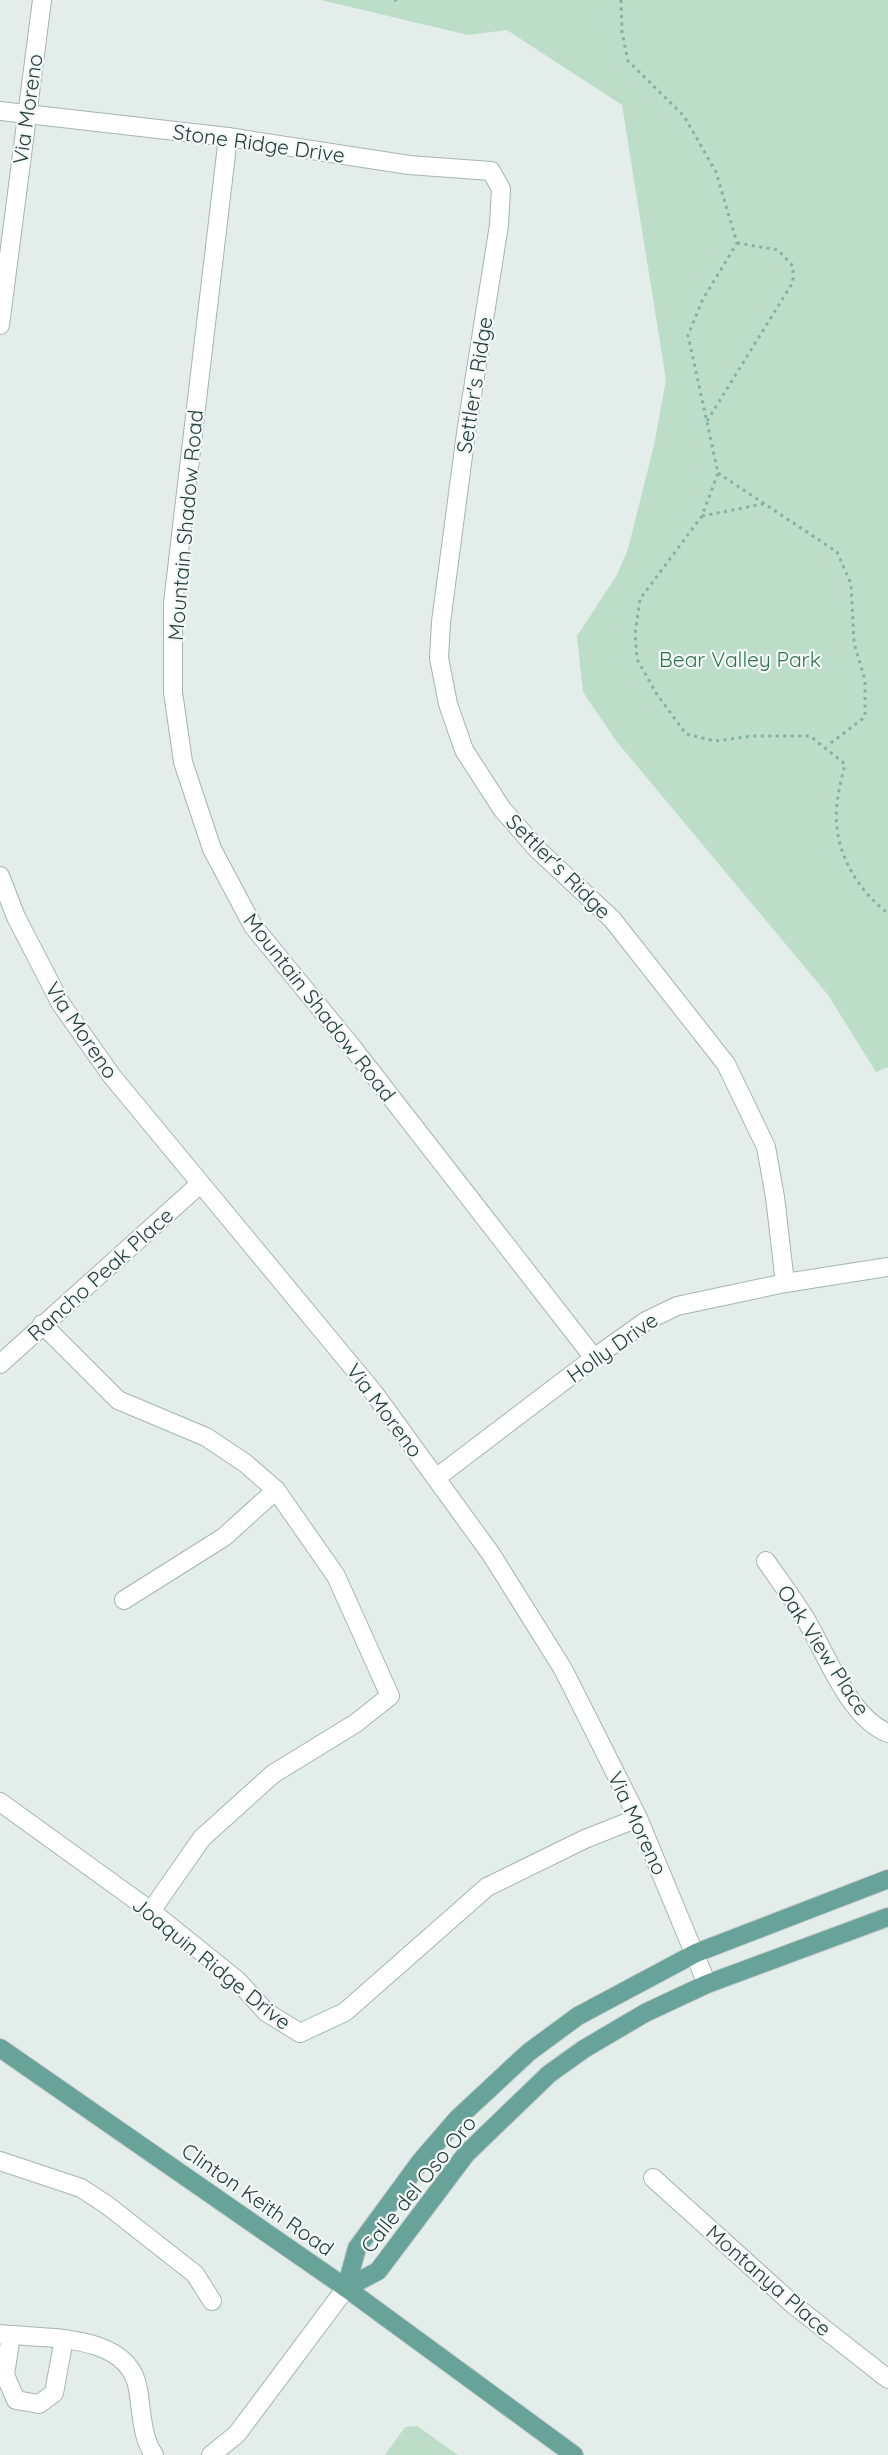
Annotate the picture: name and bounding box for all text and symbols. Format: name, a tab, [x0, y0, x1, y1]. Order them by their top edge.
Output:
street label: Via Moreno	[6, 52, 48, 166]
street label: Stone Ridge Drive	[171, 118, 347, 168]
street label: Settler's Ridge	[450, 315, 498, 455]
street label: Mountain Shadow Road	[162, 408, 208, 642]
park label: Bear Valley Park	[659, 646, 821, 672]
street label: Settler's Ridge	[501, 808, 617, 924]
street label: Mountain Shadow Road	[238, 908, 402, 1106]
street label: Via Moreno	[40, 977, 124, 1083]
street label: Rancho Peak Place	[22, 1202, 178, 1346]
street label: Holly Drive	[561, 1306, 663, 1388]
street label: Via Moreno	[341, 1358, 429, 1462]
street label: Oak View Place	[772, 1580, 876, 1720]
street label: Via Moreno	[603, 1767, 673, 1879]
street label: Joaquin Ridge Drive	[127, 1891, 297, 2035]
street label: Calle del Oso Oro	[355, 2110, 481, 2258]
street label: Clinton Keith Road	[177, 2137, 339, 2261]
street label: Montanya Place	[701, 2219, 837, 2341]

